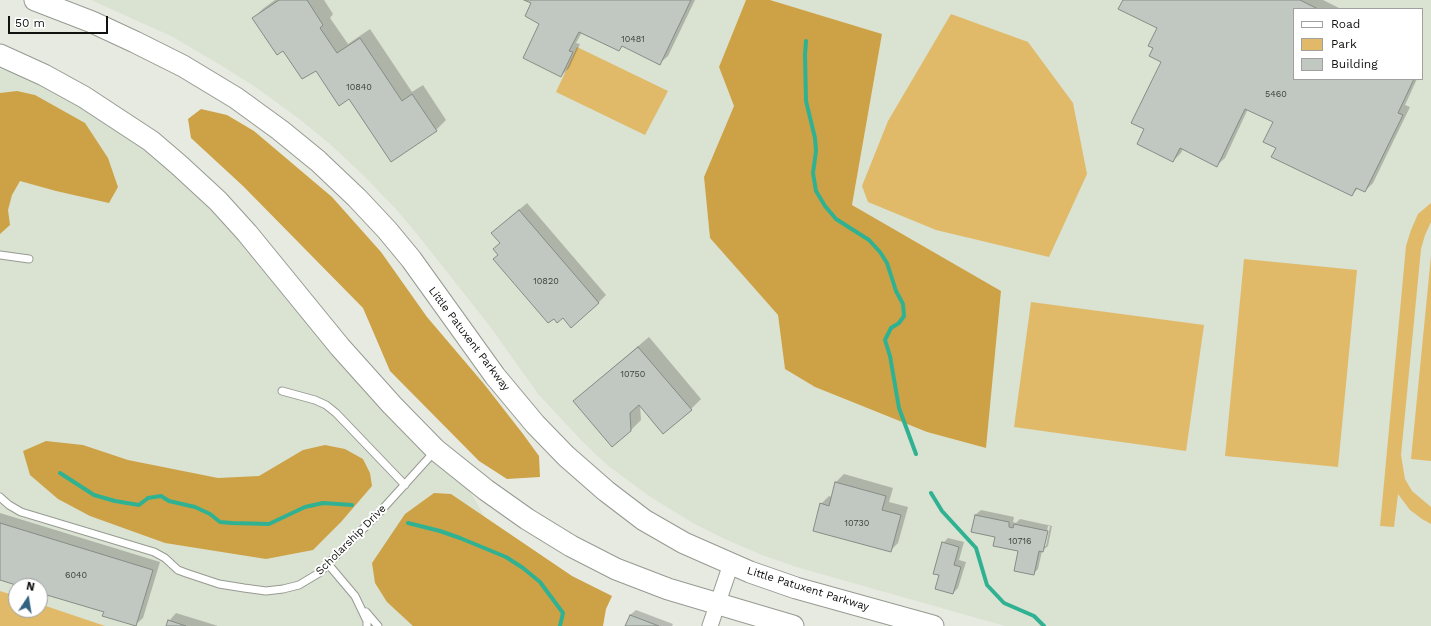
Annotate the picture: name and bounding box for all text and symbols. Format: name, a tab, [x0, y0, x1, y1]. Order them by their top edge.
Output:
scale bar	[10, 8, 110, 34]
legend	[1293, 8, 1423, 80]
text: 50 m	[15, 16, 45, 30]
text: Road	[1331, 17, 1360, 31]
house number: 10481	[621, 34, 645, 44]
text: Park	[1331, 37, 1357, 51]
text: Building	[1331, 57, 1378, 71]
house number: 10840	[346, 82, 372, 92]
house number: 5460	[1265, 89, 1287, 99]
house number: 10820	[533, 276, 559, 286]
street label: Little Patuxent Parkway	[426, 284, 512, 394]
house number: 10750	[621, 369, 645, 379]
street label: Scholarship Drive	[313, 502, 389, 578]
house number: 10730	[845, 518, 869, 528]
house number: 10716	[1009, 536, 1031, 546]
street label: Little Patuxent Parkway	[745, 564, 871, 614]
house number: 6040	[65, 570, 87, 580]
north arrow	[8, 578, 48, 618]
text: N	[25, 580, 36, 594]

